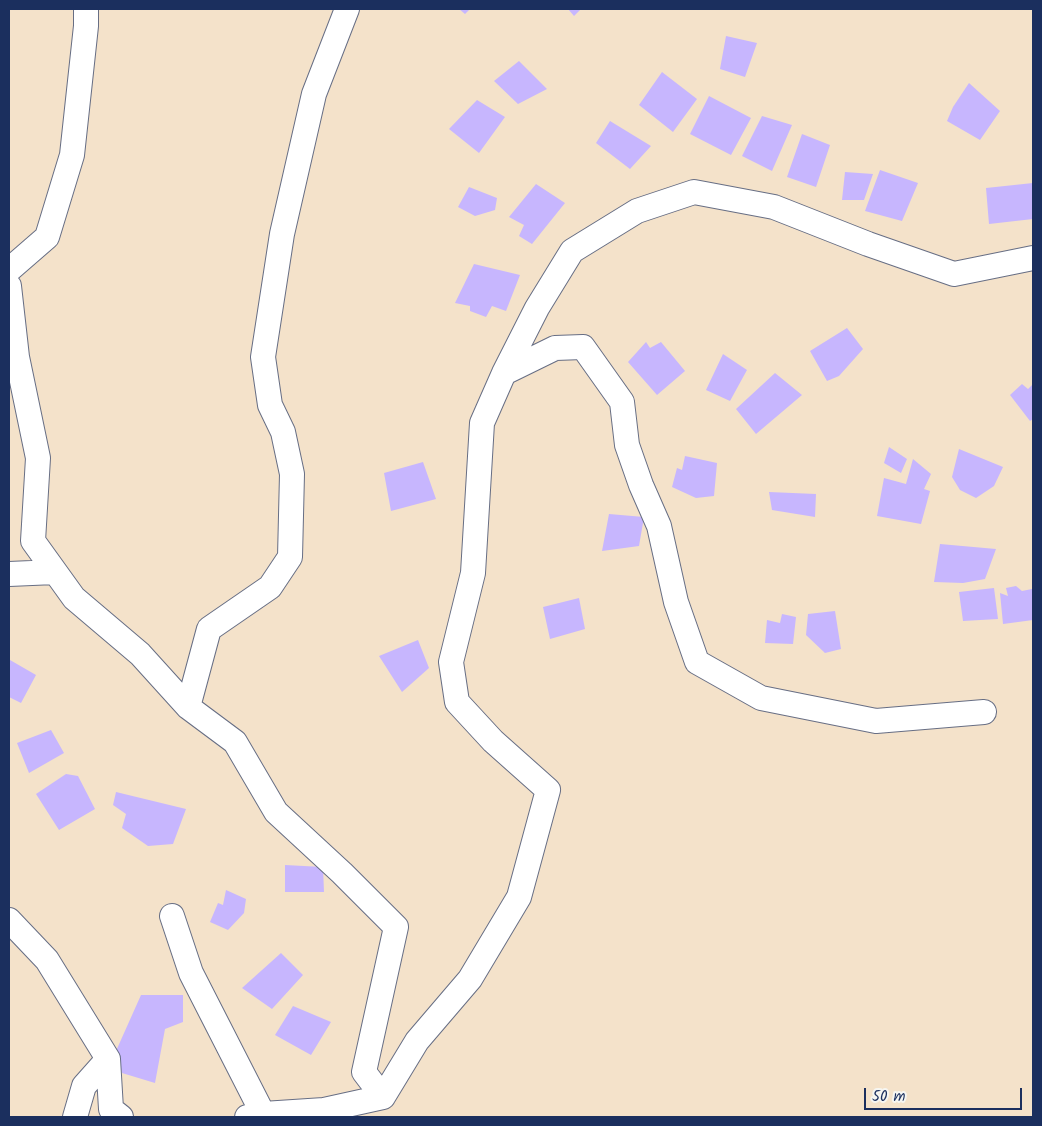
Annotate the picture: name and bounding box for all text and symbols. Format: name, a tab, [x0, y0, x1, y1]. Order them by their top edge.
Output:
scale bar	[867, 1078, 1024, 1110]
text: 50 m	[872, 1085, 906, 1109]

